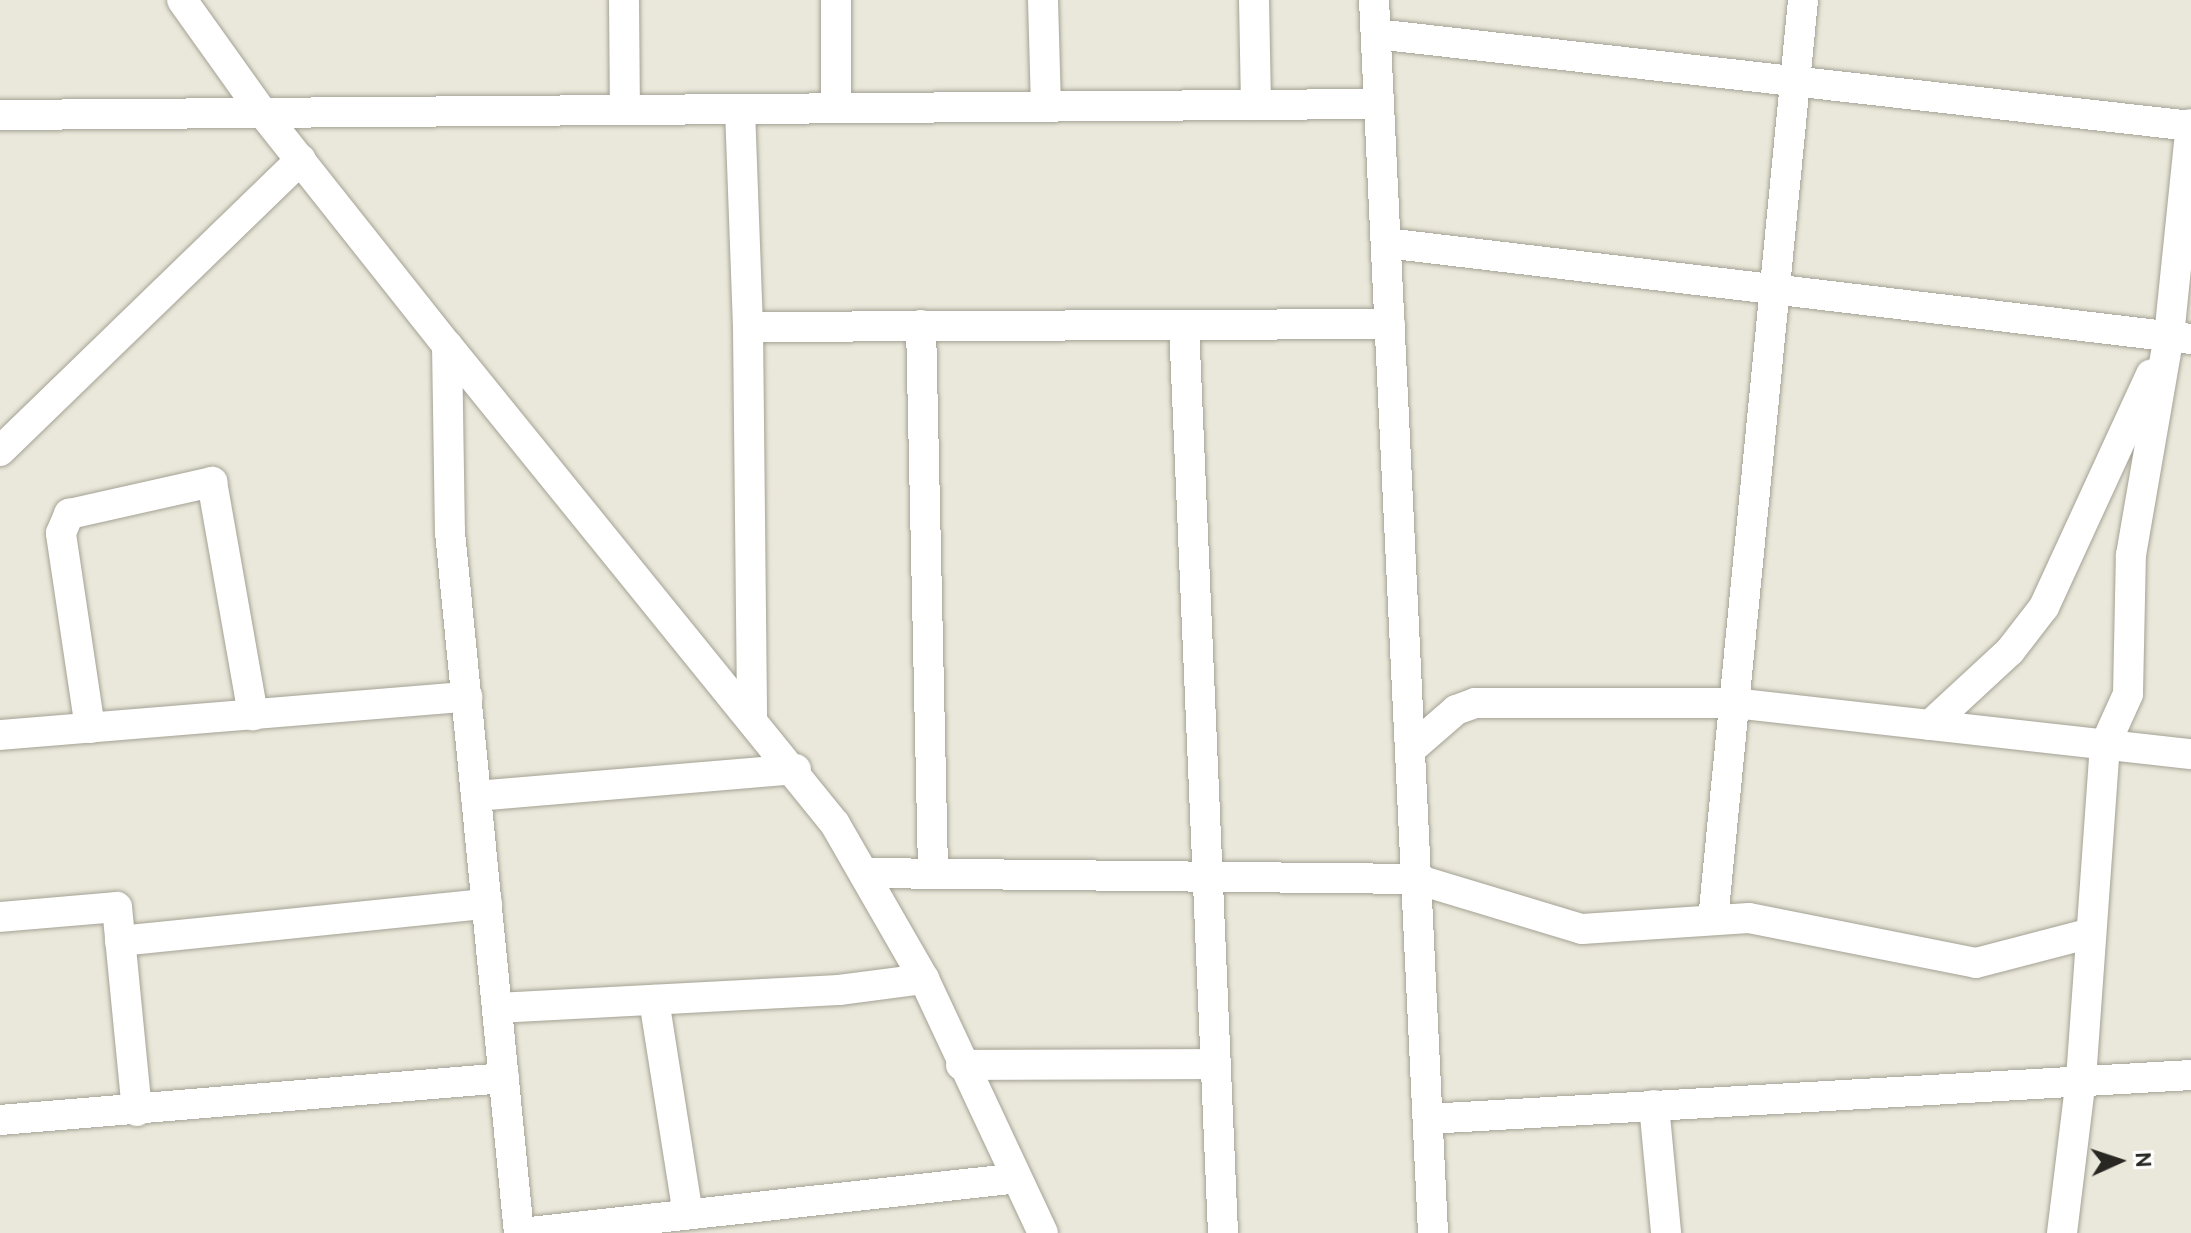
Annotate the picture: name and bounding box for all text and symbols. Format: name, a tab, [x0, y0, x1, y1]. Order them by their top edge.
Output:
north arrow	[2079, 1121, 2159, 1201]
text: N	[2130, 1151, 2157, 1168]

